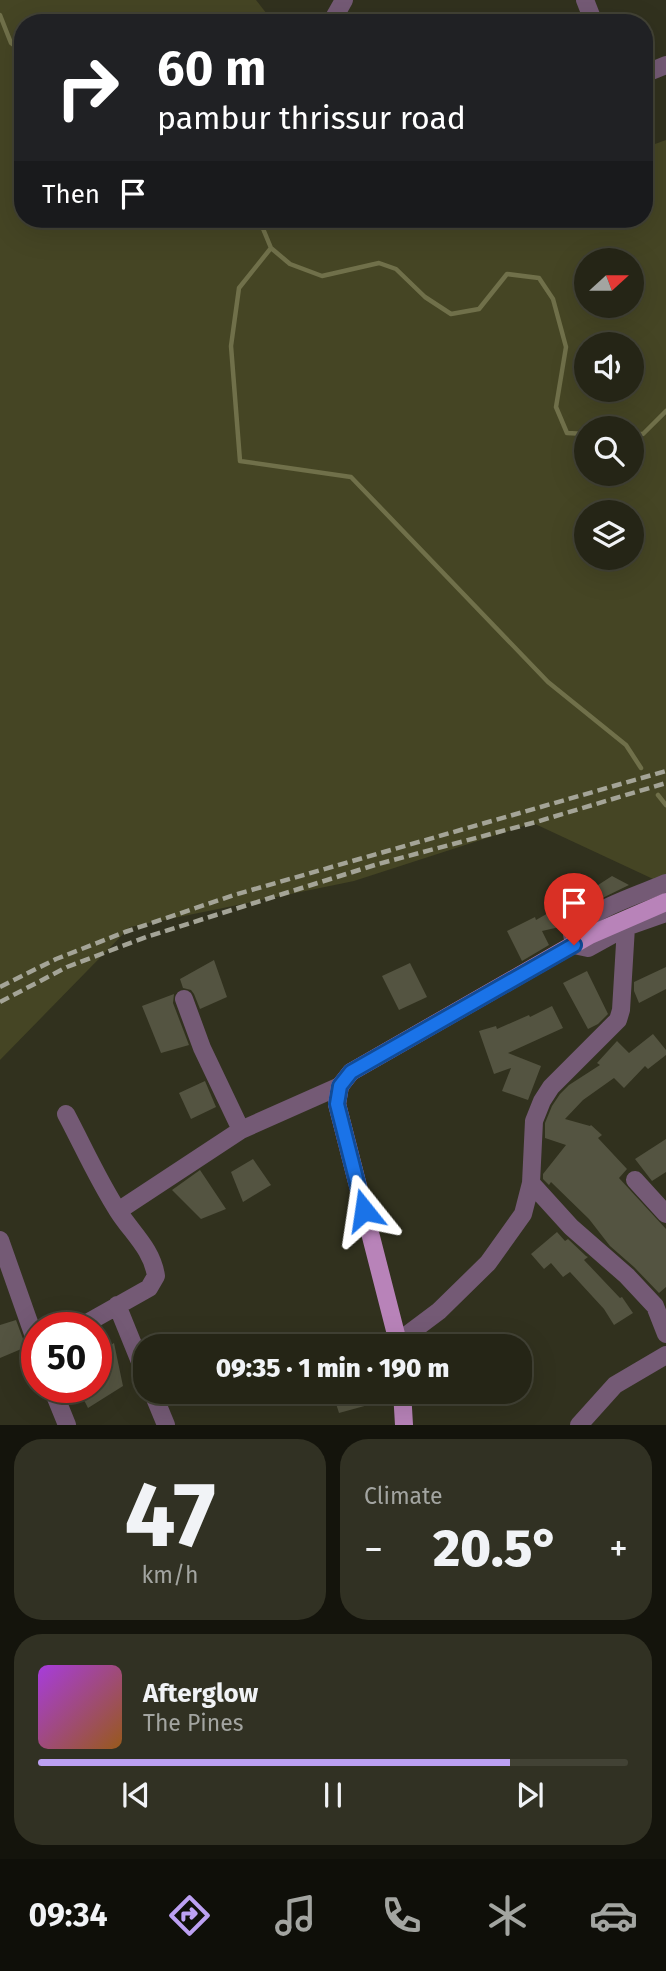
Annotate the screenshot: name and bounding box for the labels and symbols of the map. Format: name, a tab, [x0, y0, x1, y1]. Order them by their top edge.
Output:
north arrow	[574, 248, 644, 318]
pin	[544, 873, 604, 945]
position arrow	[327, 1173, 401, 1247]
speed limit sign: 50	[21, 1312, 112, 1403]

